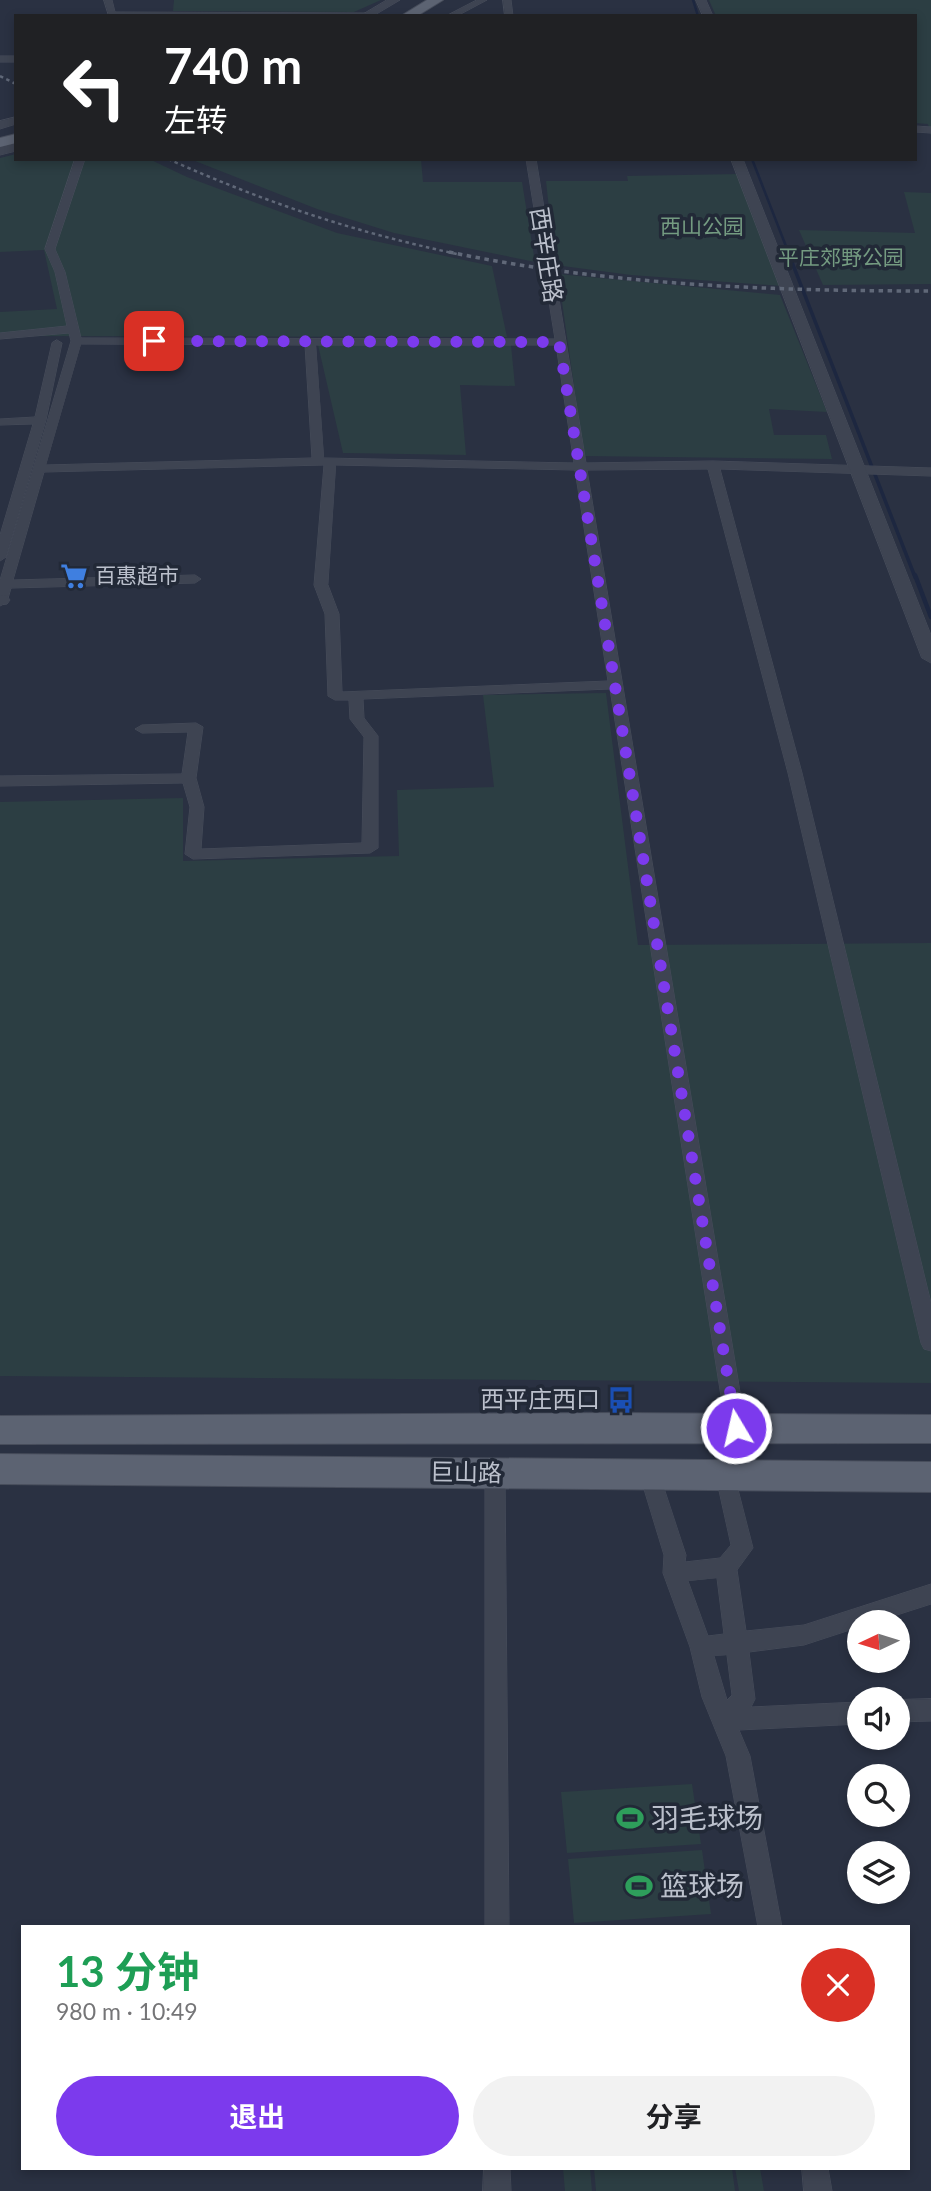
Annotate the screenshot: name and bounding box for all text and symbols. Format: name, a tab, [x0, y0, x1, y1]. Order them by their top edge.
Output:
text: 740 m	[164, 36, 302, 94]
icon: left	[49, 42, 140, 133]
text: 左转	[164, 100, 228, 139]
street label: 西辛庄路	[526, 205, 569, 304]
park label: 西山公园	[660, 213, 744, 238]
park label: 平庄郊野公园	[778, 244, 904, 269]
pin	[124, 311, 184, 371]
icon: arrive	[135, 322, 173, 360]
supermarket icon: 百惠超市	[59, 561, 89, 591]
place label: 百惠超市	[95, 562, 179, 587]
place label: 西平庄西口	[480, 1384, 600, 1413]
bus stop icon: 西平庄西口	[606, 1385, 636, 1415]
position arrow	[699, 1391, 773, 1465]
street label: 巨山路	[430, 1456, 502, 1487]
north arrow	[847, 1610, 910, 1673]
map controls	[847, 1610, 910, 1904]
button: sound	[847, 1687, 910, 1750]
button: search	[847, 1764, 910, 1827]
place label: 羽毛球场	[651, 1800, 763, 1834]
sports icon: 羽毛球场	[615, 1803, 645, 1833]
button: layers	[847, 1841, 910, 1904]
place label: 篮球场	[660, 1868, 744, 1902]
sports icon: 篮球场	[624, 1871, 654, 1901]
text: 13 分钟	[56, 1946, 199, 1996]
button: close	[801, 1948, 875, 2022]
text: 980 m · 10:49	[56, 1997, 198, 2025]
button: 退出	[56, 2076, 459, 2156]
button: 分享	[473, 2076, 875, 2156]

